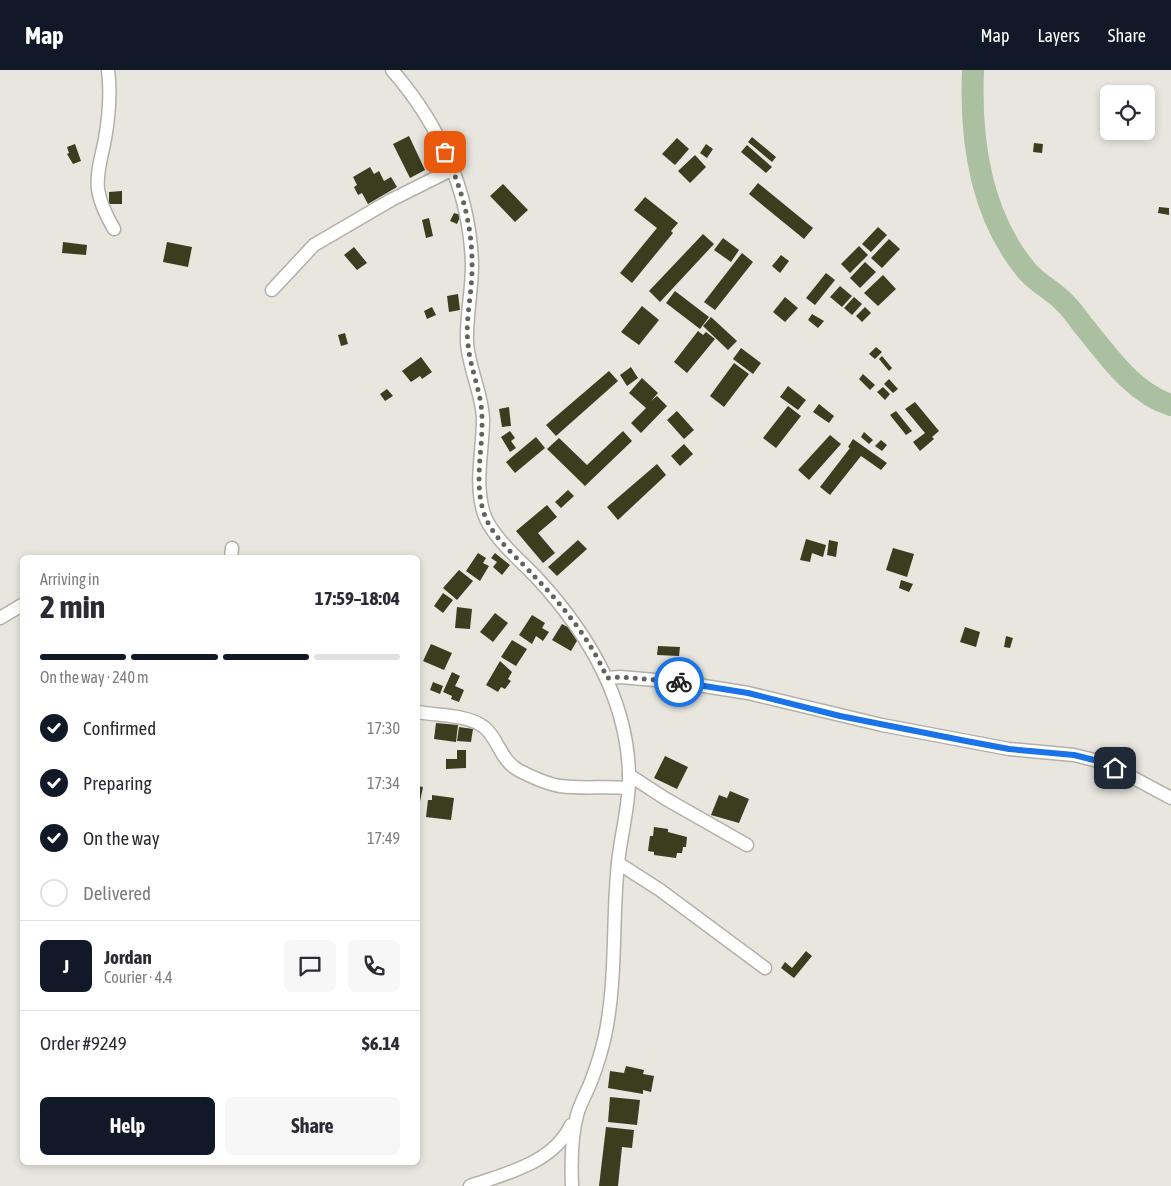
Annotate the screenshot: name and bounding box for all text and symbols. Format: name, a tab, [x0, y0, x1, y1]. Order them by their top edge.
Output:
text: Map	[25, 22, 64, 49]
text: Map	[980, 25, 1009, 46]
text: Layers	[1037, 25, 1080, 46]
text: Share	[1108, 25, 1146, 46]
map controls	[1100, 85, 1155, 140]
button: locate	[1100, 85, 1155, 140]
pin	[424, 131, 466, 173]
icon: bag	[431, 138, 459, 166]
text: Arriving in	[40, 570, 100, 588]
text: 17:59–18:04	[315, 587, 400, 609]
text: 2 min	[40, 588, 105, 625]
courier	[654, 657, 704, 707]
text: On the way · 240 m	[40, 668, 149, 686]
icon: bike	[665, 668, 693, 696]
icon: check	[40, 714, 68, 742]
text: Confirmed	[83, 717, 156, 739]
text: 17:30	[367, 719, 400, 737]
pin	[1094, 747, 1136, 789]
icon: home	[1101, 754, 1129, 782]
icon: check	[40, 769, 68, 797]
text: Preparing	[83, 772, 152, 794]
text: 17:34	[367, 774, 400, 792]
icon: check	[40, 824, 68, 852]
text: On the way	[83, 827, 160, 849]
text: 17:49	[367, 829, 400, 847]
text: Delivered	[83, 882, 151, 904]
button: chat	[284, 940, 336, 992]
button: phone	[348, 940, 400, 992]
text: Jordan	[104, 946, 152, 968]
text: J	[63, 955, 69, 977]
text: Courier · 4.4	[104, 968, 173, 986]
text: Order #9249	[40, 1032, 127, 1054]
text: $6.14	[362, 1032, 400, 1054]
button: Help	[40, 1097, 215, 1155]
button: Share	[225, 1097, 400, 1155]

